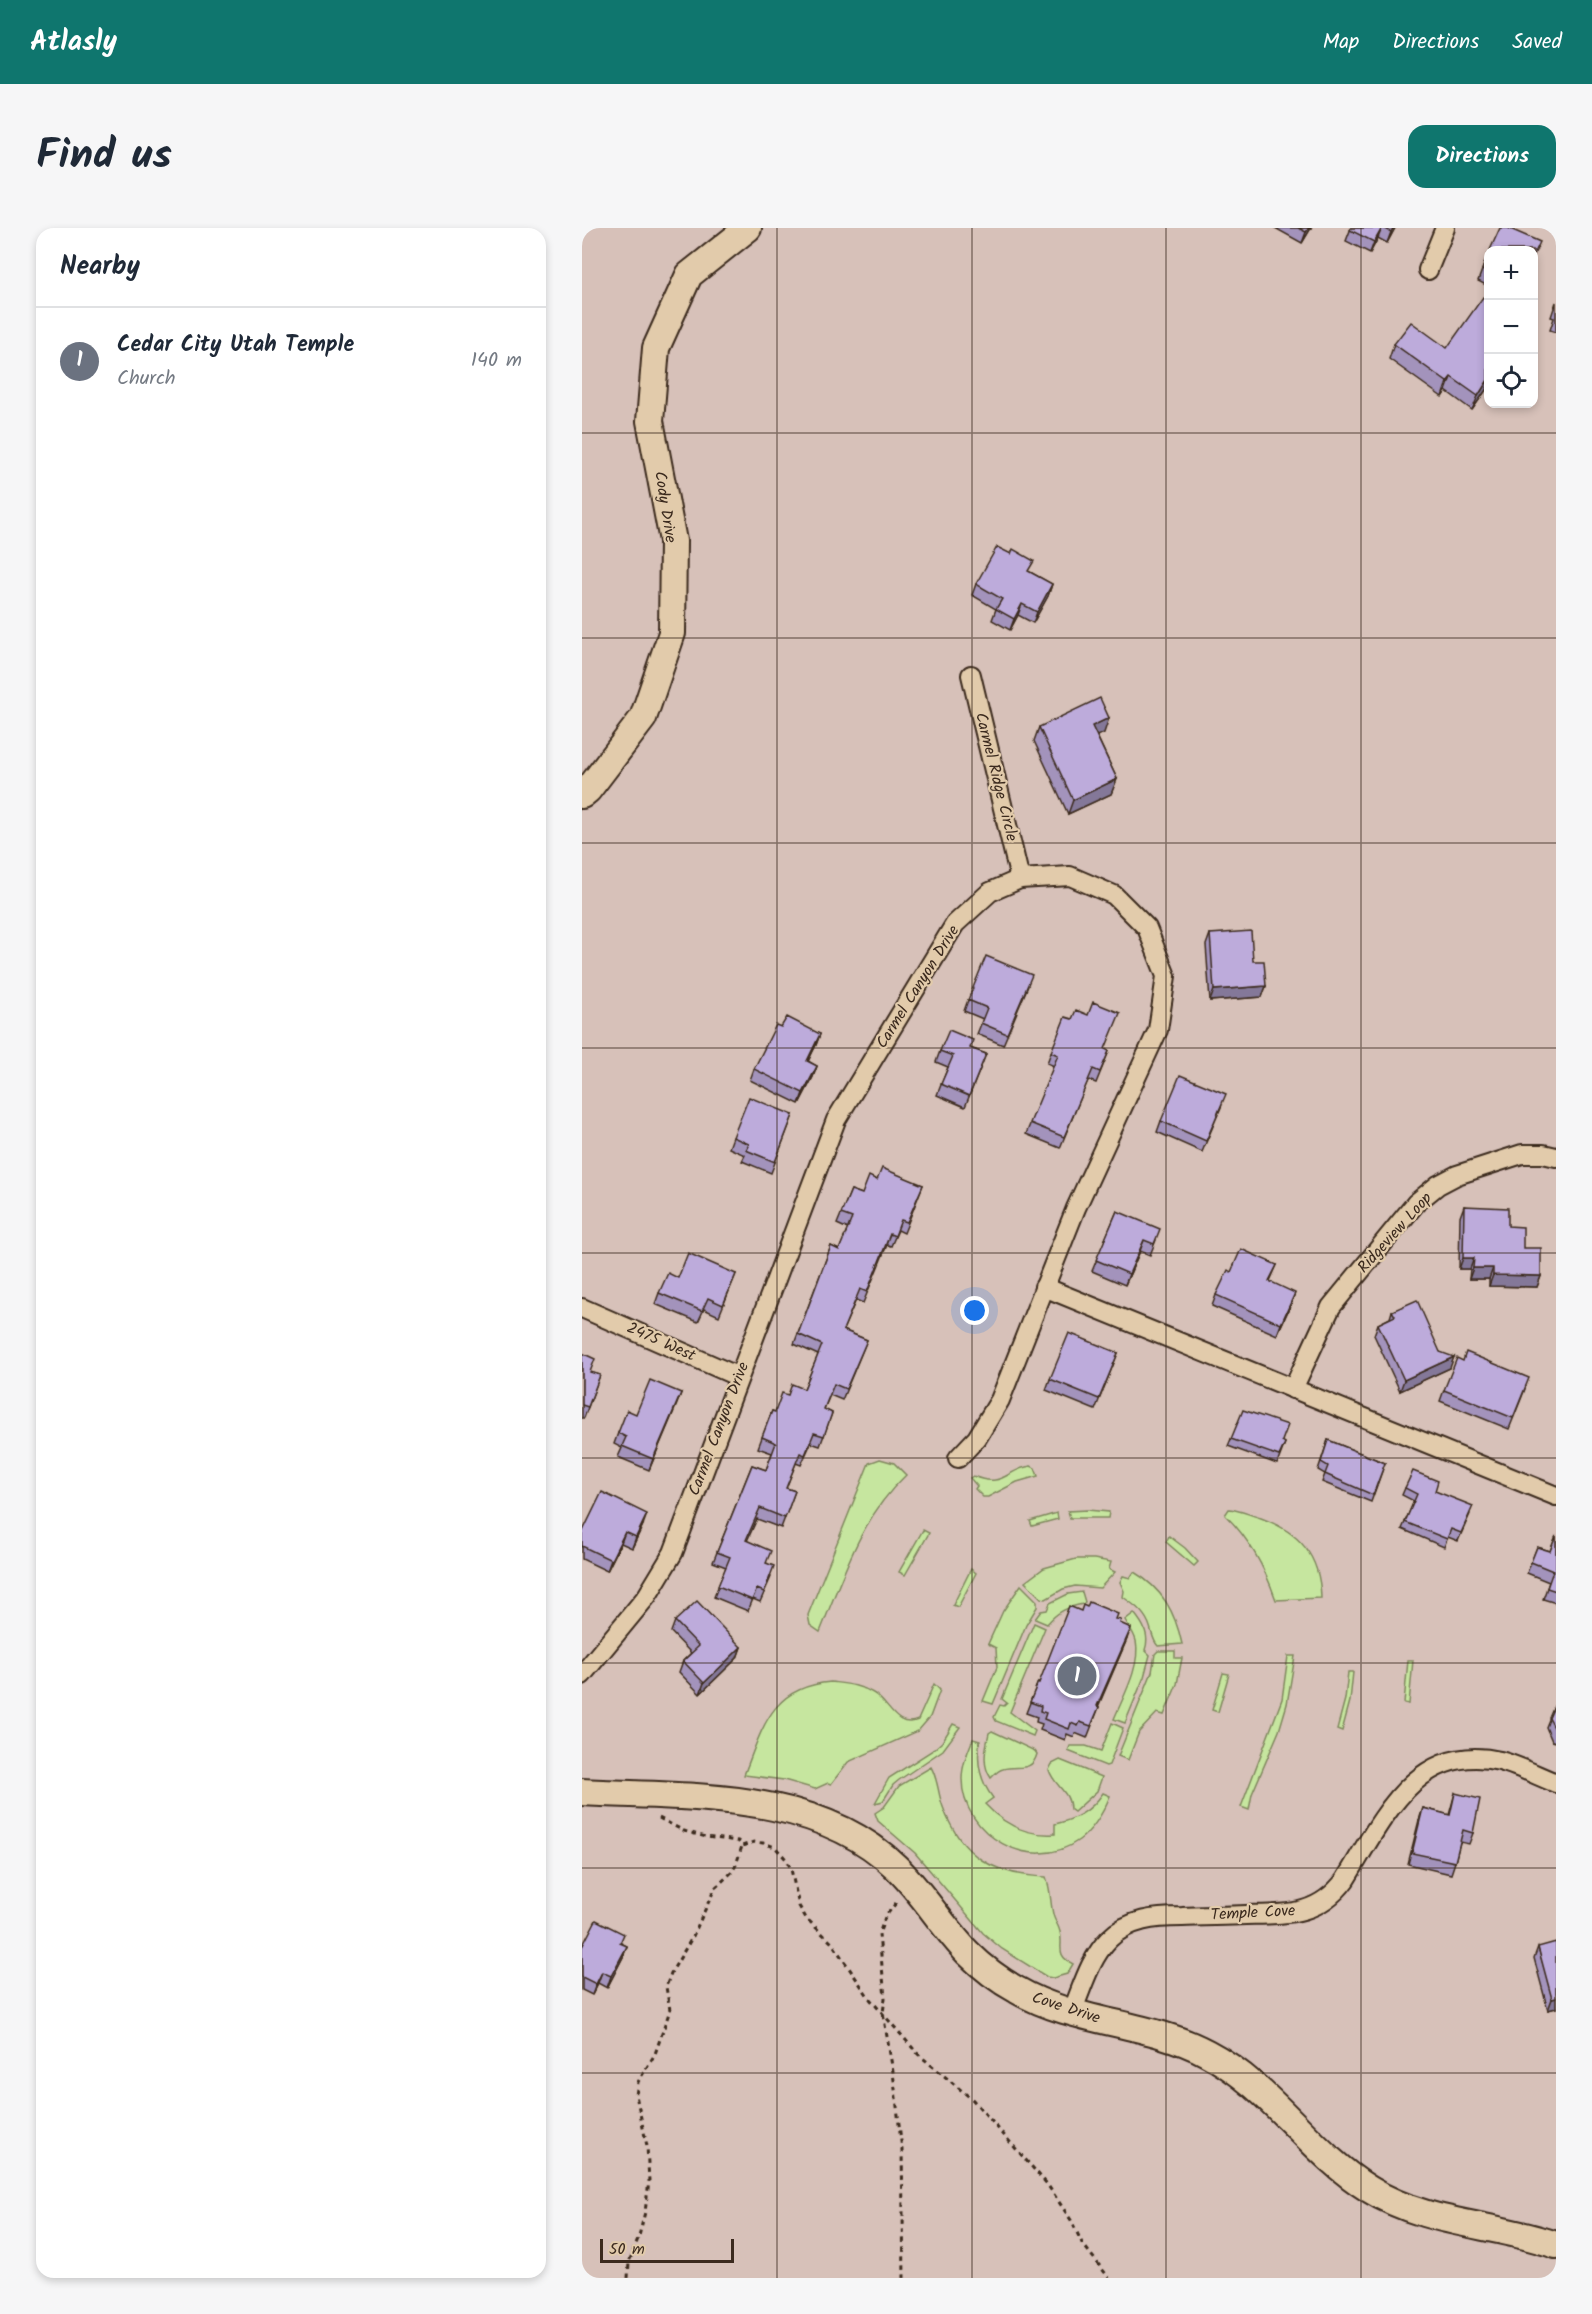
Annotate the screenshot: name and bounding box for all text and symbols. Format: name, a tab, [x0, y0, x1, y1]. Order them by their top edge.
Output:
text: Atlasly	[30, 20, 117, 65]
text: Map	[1323, 26, 1359, 59]
text: Directions	[1392, 26, 1479, 59]
text: Saved	[1512, 26, 1562, 59]
text: Find us	[36, 123, 172, 190]
button: Directions	[1408, 125, 1556, 188]
text: Nearby	[60, 246, 140, 288]
map controls	[1484, 246, 1538, 408]
button: +	[1484, 246, 1538, 300]
button: −	[1484, 300, 1538, 354]
text: Cedar City Utah Temple	[117, 328, 354, 363]
text: 1	[76, 345, 83, 377]
text: 140 m	[471, 345, 522, 377]
button: locate	[1484, 354, 1538, 408]
text: Church	[117, 363, 176, 395]
street label: Cody Drive	[647, 469, 683, 545]
street label: Carmel Ridge Circle	[968, 710, 1024, 844]
street label: Carmel Canyon Drive	[870, 920, 966, 1054]
street label: Ridgeview Loop	[1352, 1187, 1439, 1279]
your location	[960, 1296, 989, 1325]
street label: 2475 West	[622, 1316, 700, 1369]
street label: Carmel Canyon Drive	[682, 1359, 756, 1499]
pin: 1	[1058, 1654, 1096, 1698]
street label: Temple Cove	[1210, 1898, 1296, 1928]
street label: Cove Drive	[1029, 1985, 1103, 2031]
scale bar	[600, 2236, 734, 2264]
text: 50 m	[609, 2237, 645, 2262]

